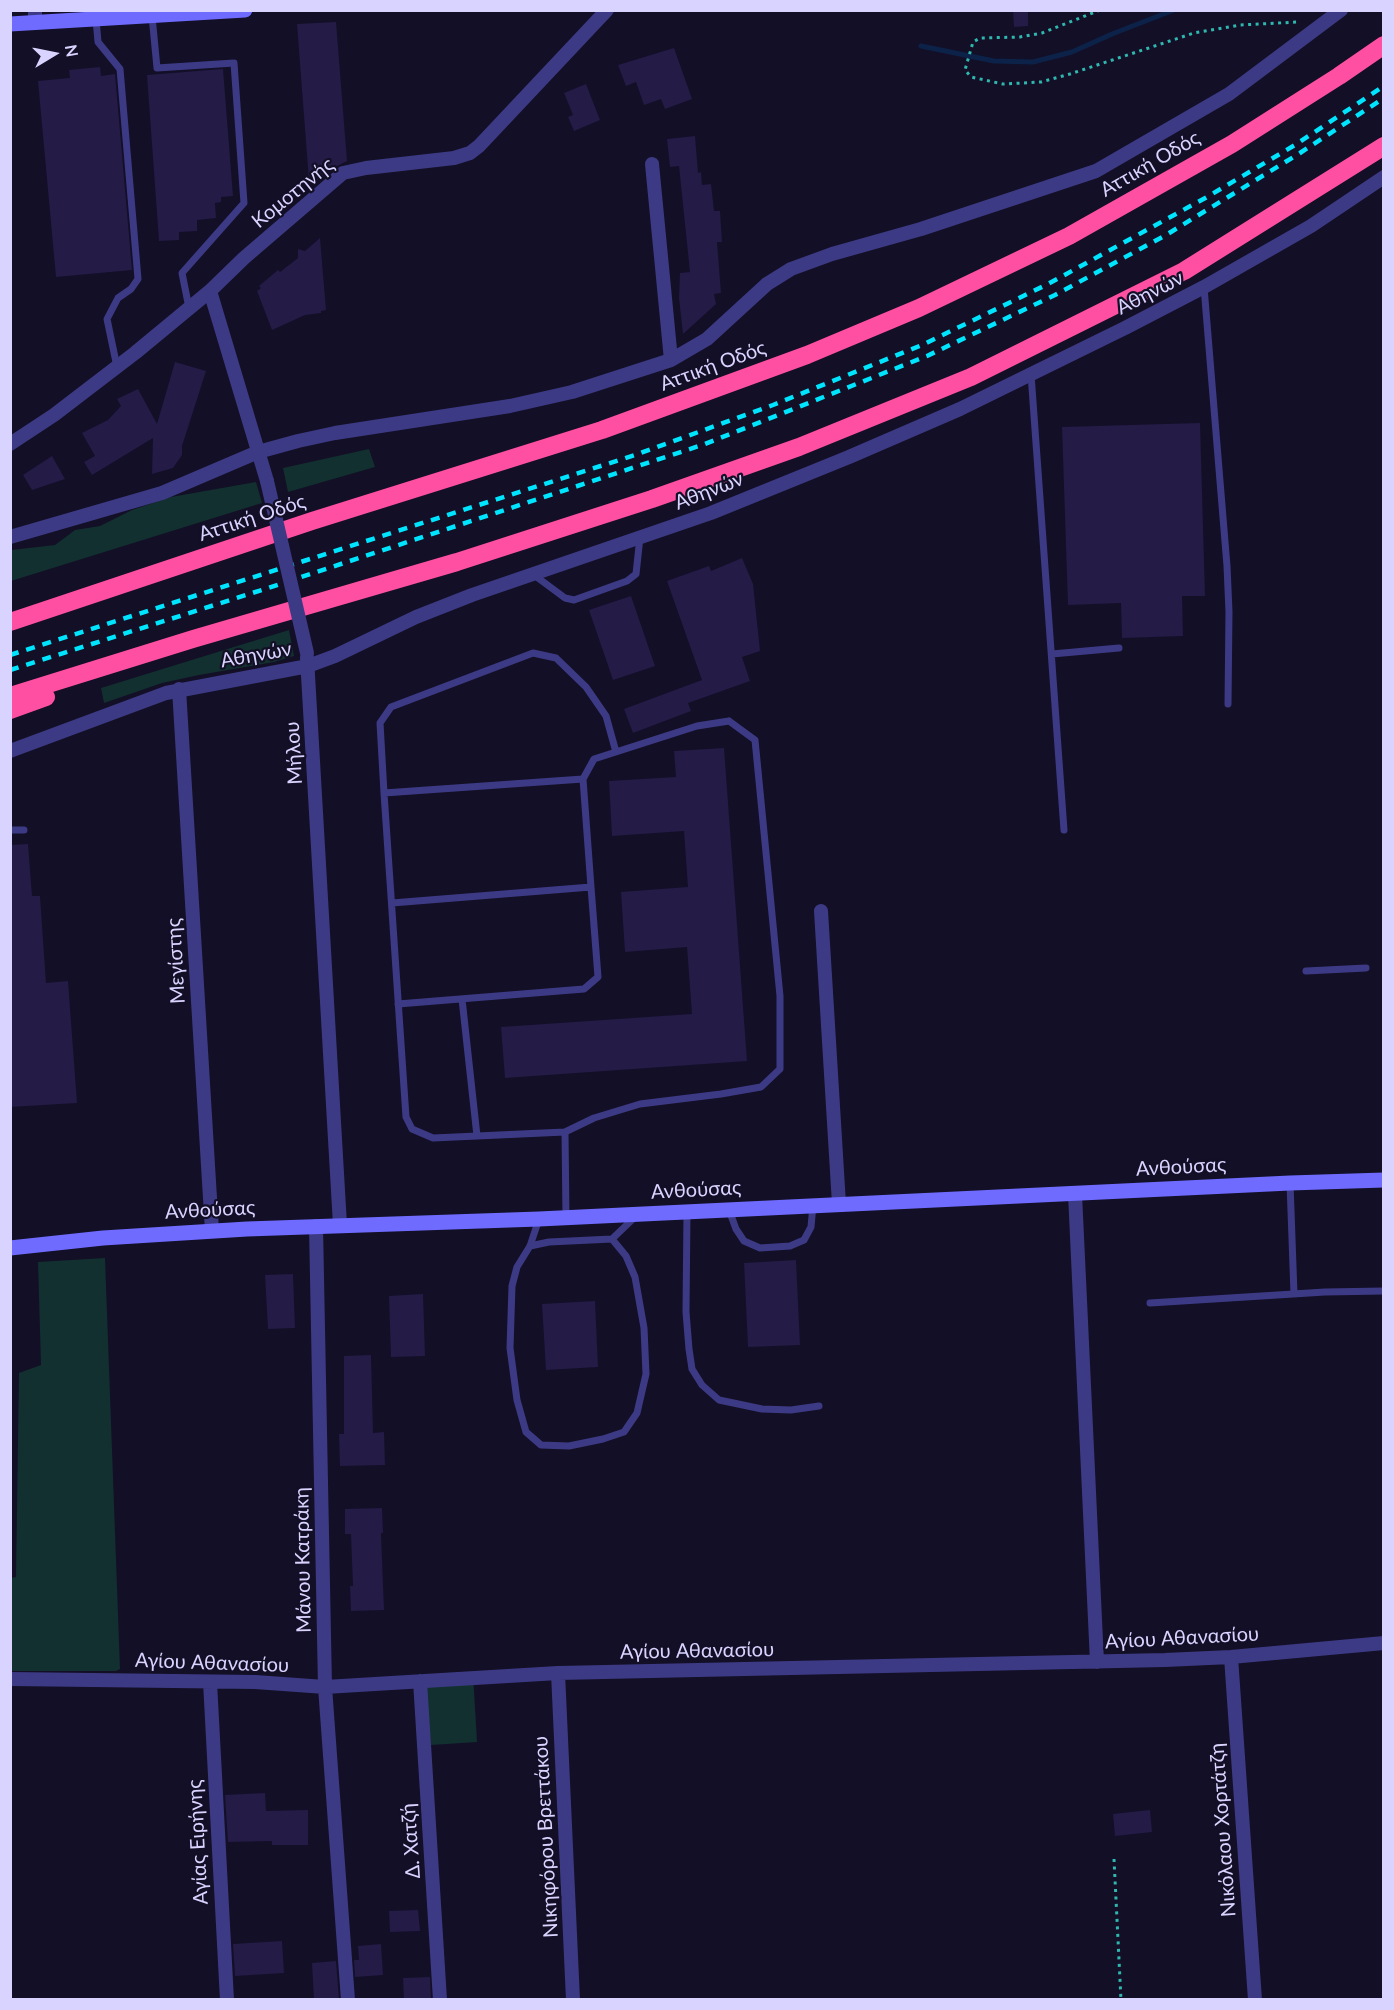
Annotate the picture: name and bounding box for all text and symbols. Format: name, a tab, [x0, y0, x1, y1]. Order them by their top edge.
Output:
north arrow	[24, 24, 84, 84]
text: N	[62, 43, 83, 58]
street label: Αττική Οδός	[1096, 126, 1204, 202]
street label: Κομοτηνής	[247, 153, 339, 233]
street label: Αθηνών	[1112, 266, 1188, 320]
street label: Αττική Οδός	[657, 336, 769, 396]
street label: Αθηνών	[671, 467, 747, 515]
street label: Αττική Οδός	[196, 489, 308, 547]
street label: Αθηνών	[218, 637, 294, 673]
street label: Μήλου	[280, 721, 308, 785]
street label: Μεγίστης	[162, 918, 190, 1004]
street label: Ανθούσας	[1135, 1153, 1227, 1181]
street label: Ανθούσας	[650, 1176, 742, 1204]
street label: Ανθούσας	[164, 1196, 256, 1224]
street label: Μάνου Κατράκη	[290, 1487, 316, 1633]
street label: Αγίου Αθανασίου	[1104, 1622, 1260, 1654]
street label: Αγίου Αθανασίου	[620, 1638, 774, 1664]
street label: Αγίου Αθανασίου	[135, 1648, 289, 1678]
street label: Νικηφόρου Βρεττάκου	[529, 1735, 563, 1939]
street label: Νικόλαου Χορτάτζη	[1205, 1742, 1241, 1918]
street label: Αγίας Ειρήνης	[183, 1779, 213, 1905]
street label: Δ. Χατζή	[396, 1802, 426, 1880]

